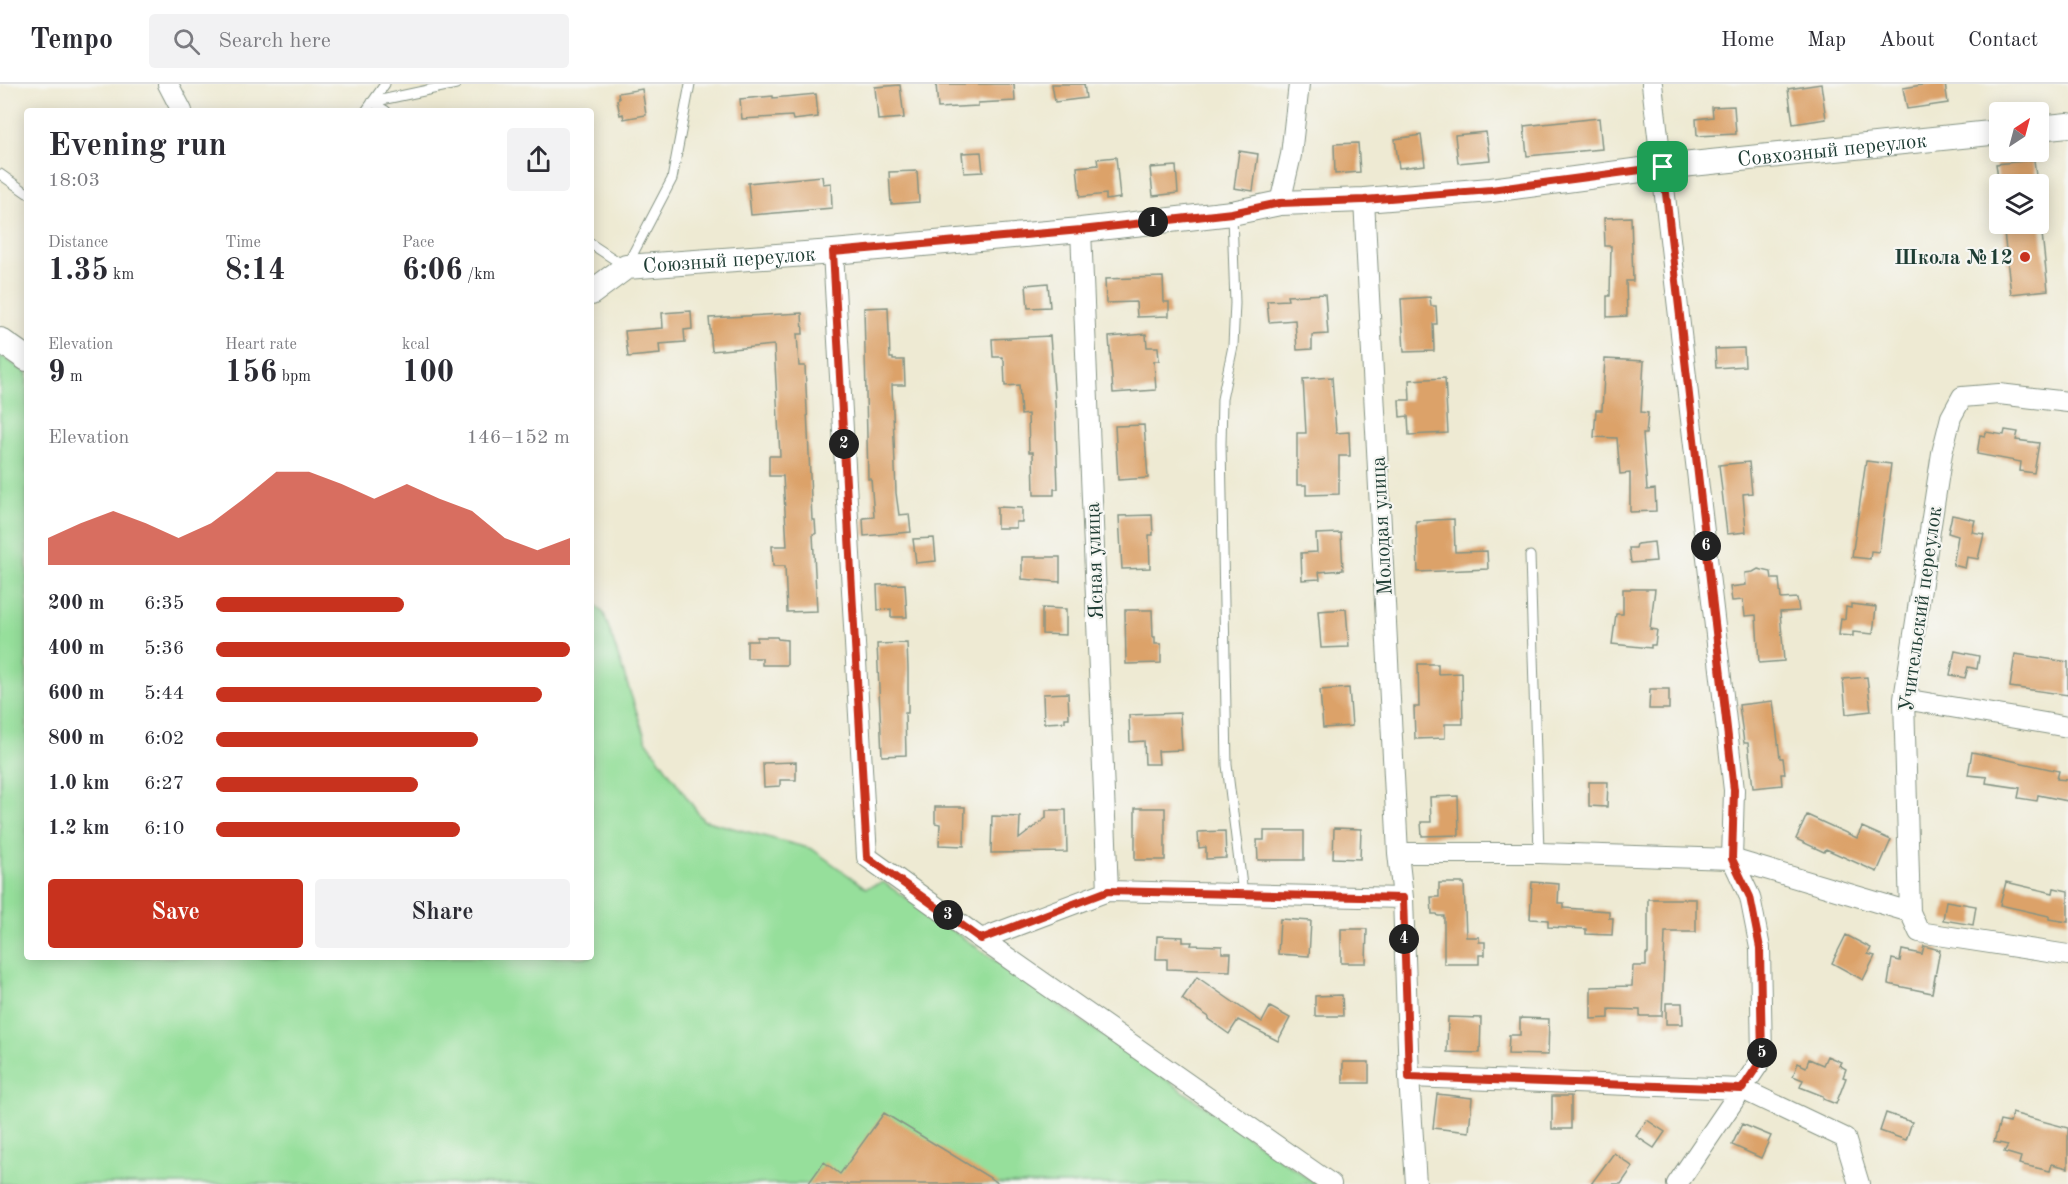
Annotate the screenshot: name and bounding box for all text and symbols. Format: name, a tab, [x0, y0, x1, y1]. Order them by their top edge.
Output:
search box	[149, 14, 569, 68]
icon: search	[170, 25, 203, 58]
text: Tempo	[30, 27, 113, 55]
text: Search here	[218, 30, 331, 52]
text: Home	[1721, 30, 1774, 51]
text: Map	[1807, 30, 1846, 51]
text: About	[1879, 30, 1935, 51]
text: Contact	[1968, 30, 2038, 51]
north arrow	[1989, 102, 2049, 162]
map controls	[1989, 102, 2049, 234]
button: share	[507, 128, 570, 191]
text: Evening run	[48, 130, 227, 163]
street label: Совхозный переулок	[1736, 131, 1928, 171]
pin	[1637, 141, 1688, 192]
icon: arrive	[1646, 150, 1679, 183]
text: 18:03	[48, 171, 100, 191]
button: layers	[1989, 174, 2049, 234]
pin: 1	[1138, 207, 1168, 237]
text: 1	[1148, 214, 1158, 230]
text: Distance	[48, 235, 108, 251]
text: Time	[225, 235, 261, 251]
text: Pace	[402, 235, 434, 251]
street label: Союзный переулок	[642, 244, 817, 278]
place label: Школа №12	[1894, 248, 2013, 269]
marker: Школа №12	[2018, 250, 2032, 264]
text: 1.35	[48, 256, 109, 286]
text: 8:14	[225, 256, 286, 286]
text: 6:06	[402, 256, 463, 286]
text: km	[109, 267, 134, 283]
text: /km	[463, 267, 495, 283]
text: Elevation	[48, 337, 113, 353]
text: Heart rate	[225, 337, 297, 353]
text: kcal	[402, 337, 430, 353]
text: 9	[48, 358, 65, 388]
text: 156	[225, 358, 277, 388]
text: 100	[402, 358, 454, 388]
text: m	[65, 369, 83, 385]
text: bpm	[277, 369, 311, 385]
text: Elevation	[48, 428, 129, 448]
text: 146–152 m	[467, 428, 570, 448]
pin: 2	[829, 429, 859, 459]
text: 2	[839, 436, 849, 452]
street label: Молодая улица	[1368, 456, 1397, 596]
street label: Ясная улица	[1083, 502, 1108, 620]
street label: Учительский переулок	[1897, 505, 1946, 713]
pin: 6	[1691, 531, 1721, 561]
text: 6	[1701, 538, 1711, 554]
text: 200 m	[48, 594, 104, 614]
text: 6:35	[144, 594, 184, 614]
text: 400 m	[48, 639, 104, 659]
text: 5:36	[144, 639, 184, 659]
text: 600 m	[48, 684, 104, 704]
text: 5:44	[144, 684, 184, 704]
text: 800 m	[48, 729, 104, 749]
text: 6:02	[144, 729, 184, 749]
text: 1.0 km	[48, 774, 110, 794]
text: 6:27	[144, 774, 184, 794]
text: 1.2 km	[48, 819, 110, 839]
text: 6:10	[144, 819, 184, 839]
button: Save	[48, 879, 303, 948]
button: Share	[315, 879, 570, 948]
pin: 3	[933, 900, 963, 930]
text: 3	[943, 907, 953, 923]
pin: 4	[1389, 924, 1419, 954]
text: 4	[1399, 931, 1409, 947]
pin: 5	[1747, 1038, 1777, 1068]
text: 5	[1757, 1045, 1767, 1061]

